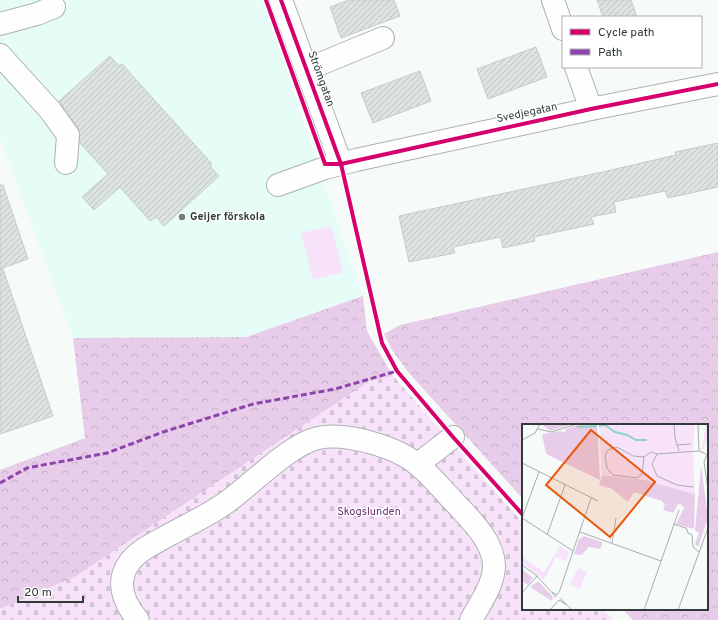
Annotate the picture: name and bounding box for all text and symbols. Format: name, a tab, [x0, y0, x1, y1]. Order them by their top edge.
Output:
legend	[562, 16, 702, 68]
text: Cycle path	[598, 25, 655, 41]
text: Path	[598, 45, 623, 61]
street label: Strömgatan	[304, 49, 338, 109]
street label: Svedjegatan	[495, 100, 559, 126]
place label: Geijer förskola	[190, 210, 265, 224]
marker: Geijer förskola	[177, 212, 187, 222]
inset map	[522, 424, 708, 610]
park label: Skogslunden	[337, 505, 401, 519]
scale bar	[18, 578, 83, 604]
text: 20 m	[24, 585, 52, 601]

